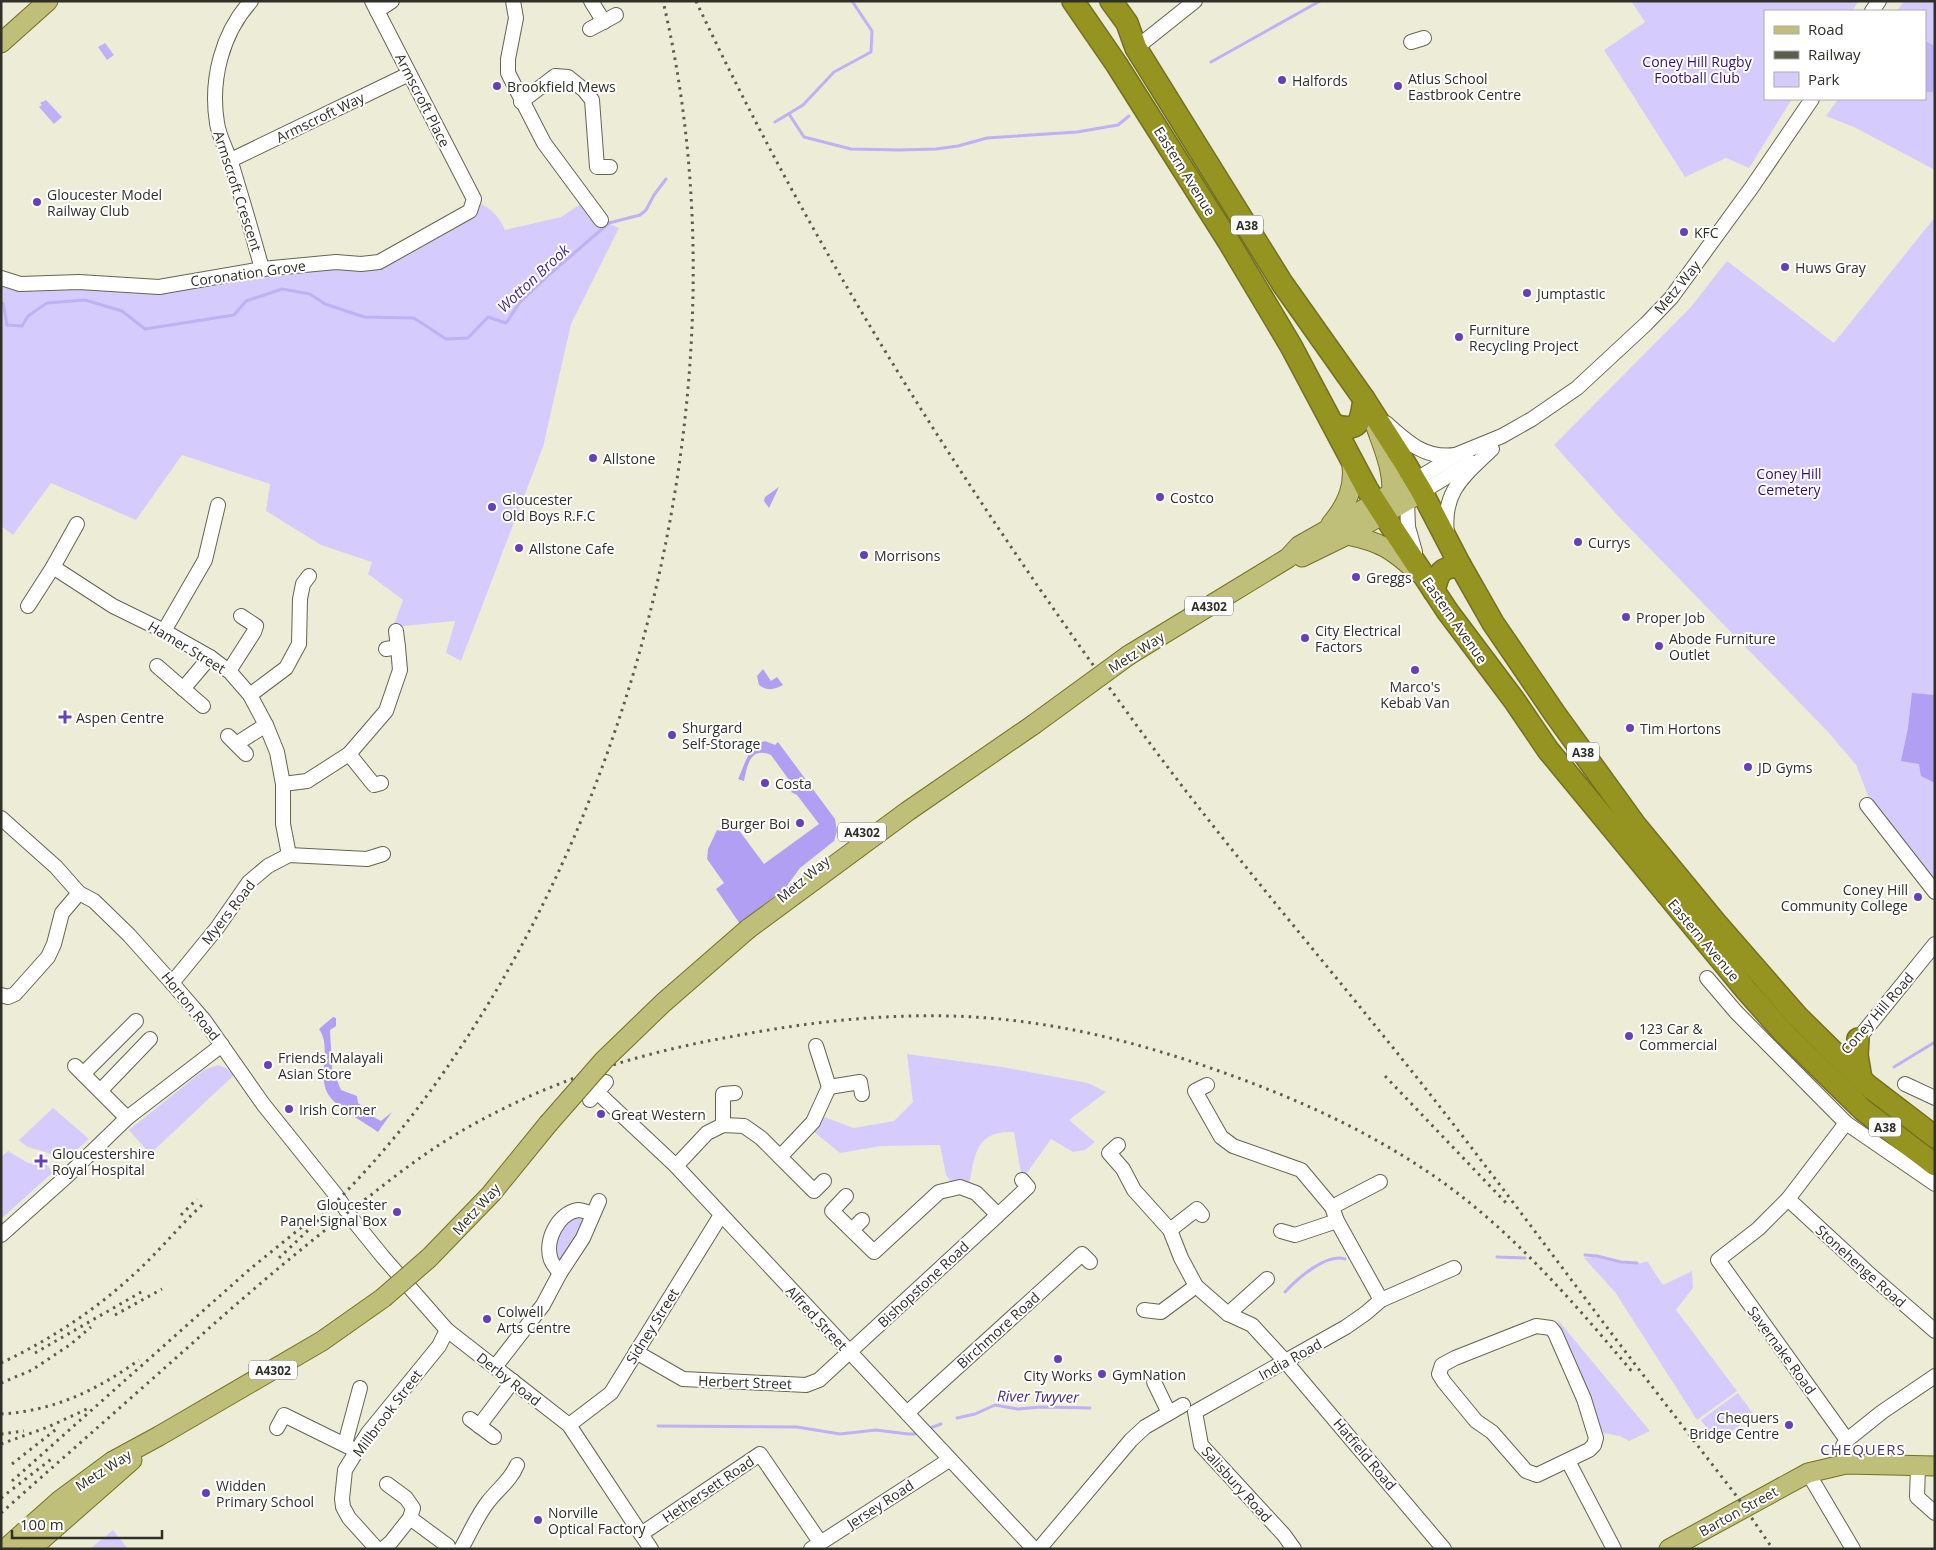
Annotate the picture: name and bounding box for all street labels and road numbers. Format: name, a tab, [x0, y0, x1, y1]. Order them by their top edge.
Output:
street label: Armscroft Place	[391, 50, 455, 150]
street label: Armscroft Way	[273, 87, 368, 147]
street label: Eastern Avenue	[1150, 123, 1220, 219]
street label: Armscroft Crescent	[210, 128, 266, 254]
road number: A38	[1231, 216, 1263, 234]
street label: Coronation Grove	[189, 255, 307, 290]
street label: Metz Way	[1650, 256, 1705, 318]
street label: Eastern Avenue	[1418, 573, 1492, 667]
road number: A4302	[1185, 596, 1233, 616]
street label: Hamer Street	[145, 616, 229, 678]
street label: Metz Way	[1104, 626, 1169, 677]
road number: A38	[1567, 742, 1599, 762]
road number: A4302	[838, 822, 886, 842]
street label: Metz Way	[773, 851, 834, 907]
street label: Myers Road	[197, 876, 259, 948]
street label: Eastern Avenue	[1664, 895, 1744, 985]
street label: Horton Road	[157, 968, 225, 1044]
street label: Coney Hill Road	[1836, 968, 1918, 1058]
road number: A38	[1869, 1118, 1901, 1136]
street label: Metz Way	[448, 1178, 505, 1239]
street label: Stonehenge Road	[1812, 1220, 1910, 1312]
street label: Bishopstone Road	[873, 1237, 973, 1331]
street label: Alfred Street	[782, 1282, 852, 1354]
street label: Sidney Street	[621, 1285, 683, 1367]
street label: Birchmore Road	[952, 1288, 1044, 1372]
street label: Savernake Road	[1744, 1302, 1820, 1398]
street label: India Road	[1255, 1334, 1325, 1384]
street label: Derby Road	[473, 1348, 545, 1410]
road number: A4302	[249, 1360, 297, 1380]
street label: Millbrook Street	[348, 1366, 426, 1460]
street label: Herbert Street	[698, 1371, 792, 1393]
street label: Hatfield Road	[1329, 1414, 1401, 1494]
street label: Salisbury Road	[1198, 1442, 1276, 1526]
street label: Metz Way	[71, 1444, 136, 1495]
street label: Hethersett Road	[658, 1451, 758, 1527]
street label: Jersey Road	[841, 1475, 917, 1534]
street label: Barton Street	[1695, 1482, 1781, 1540]

